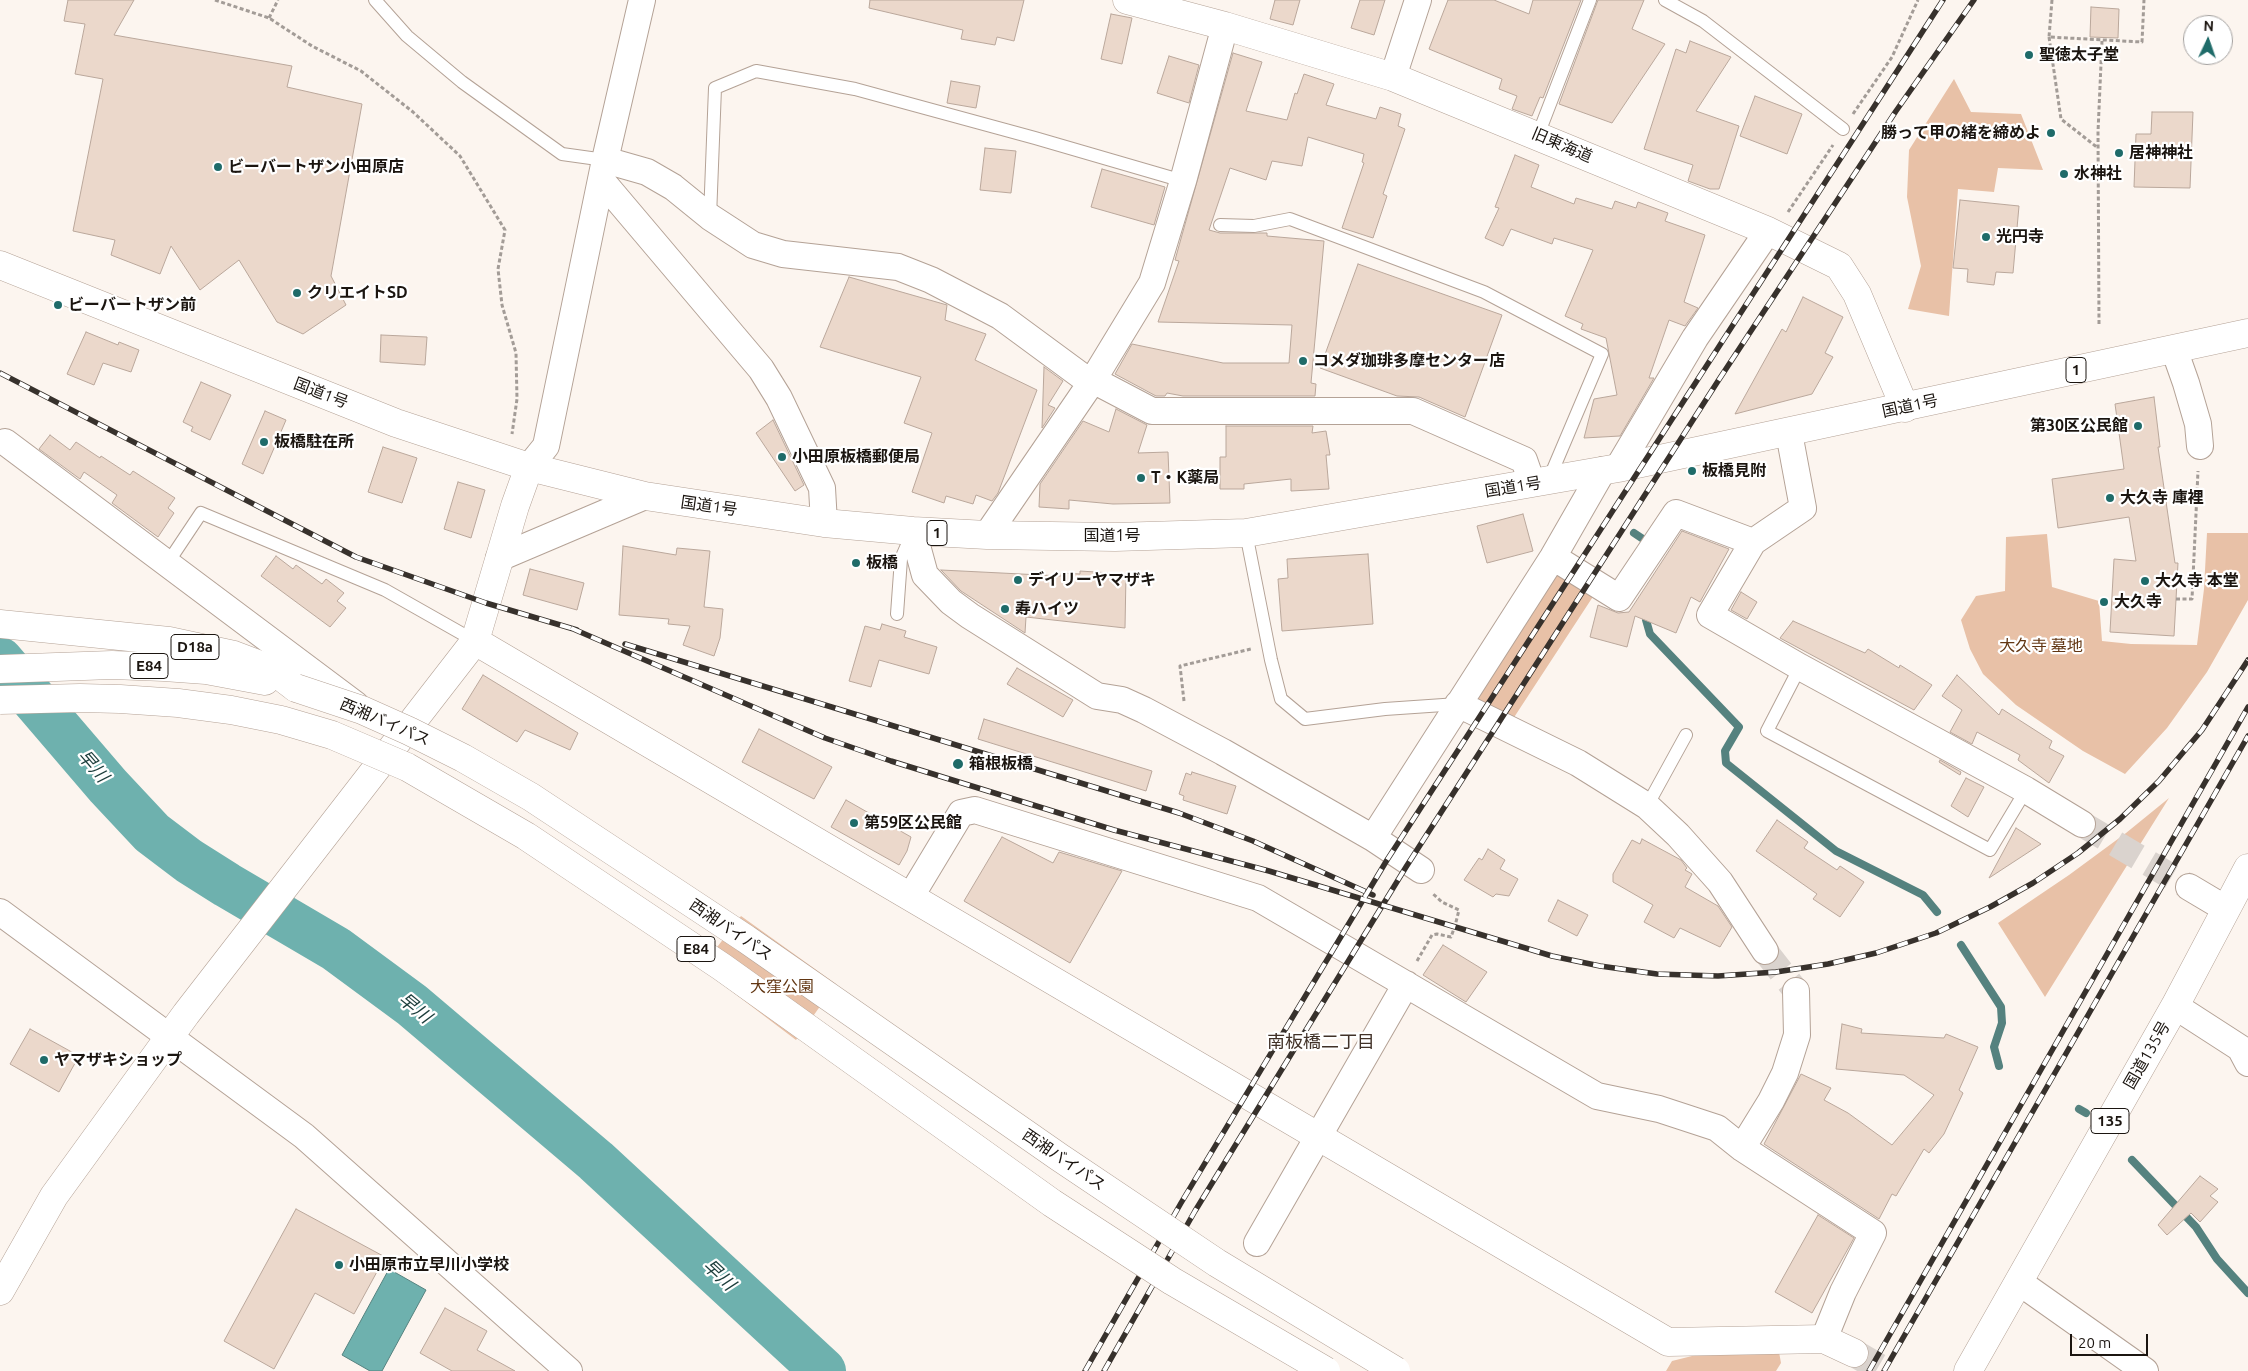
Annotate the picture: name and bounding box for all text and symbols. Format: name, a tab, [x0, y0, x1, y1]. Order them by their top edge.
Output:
north arrow	[2183, 15, 2233, 65]
text: N	[2203, 18, 2214, 34]
place label: 聖徳太子堂	[2039, 45, 2119, 65]
marker: 聖徳太子堂	[2023, 49, 2035, 61]
place label: 勝って甲の緒を締めよ	[1881, 123, 2041, 143]
street label: 旧東海道	[1529, 124, 1595, 166]
marker: 勝って甲の緒を締めよ	[2045, 127, 2057, 139]
place label: 居神神社	[2129, 143, 2193, 163]
marker: 居神神社	[2113, 147, 2125, 159]
place label: ビーバートザン小田原店	[228, 157, 404, 177]
marker: ビーバートザン小田原店	[212, 161, 224, 173]
place label: 水神社	[2074, 164, 2122, 184]
marker: 水神社	[2058, 168, 2070, 180]
place label: 光円寺	[1996, 227, 2044, 247]
marker: 光円寺	[1980, 231, 1992, 243]
place label: クリエイトSD	[307, 283, 408, 303]
marker: クリエイトSD	[291, 287, 303, 299]
place label: ビーバートザン前	[68, 295, 196, 315]
marker: ビーバートザン前	[52, 299, 64, 311]
place label: コメダ珈琲多摩センター店	[1313, 351, 1505, 371]
marker: コメダ珈琲多摩センター店	[1297, 355, 1309, 367]
road number: 1	[2066, 358, 2086, 382]
street label: 国道1号	[291, 374, 351, 412]
street label: 国道1号	[1880, 391, 1940, 421]
place label: 第30区公民館	[2030, 416, 2128, 436]
marker: 第30区公民館	[2132, 420, 2144, 432]
place label: 板橋駐在所	[274, 432, 354, 452]
marker: 板橋駐在所	[258, 436, 270, 448]
place label: 小田原板橋郵便局	[792, 447, 920, 467]
marker: 小田原板橋郵便局	[776, 451, 788, 463]
place label: 板橋見附	[1702, 461, 1766, 481]
marker: 板橋見附	[1686, 465, 1698, 477]
place label: T・K薬局	[1151, 468, 1219, 488]
marker: T・K薬局	[1135, 472, 1147, 484]
street label: 国道1号	[1483, 473, 1543, 501]
place label: 大久寺 庫裡	[2120, 488, 2204, 508]
marker: 大久寺 庫裡	[2104, 492, 2116, 504]
street label: 国道1号	[679, 493, 739, 519]
road number: 1	[927, 520, 947, 546]
street label: 国道1号	[1083, 526, 1141, 546]
place label: 板橋	[866, 553, 898, 573]
marker: 板橋	[850, 557, 862, 569]
place label: デイリーヤマザキ	[1028, 570, 1156, 590]
place label: 大久寺 本堂	[2155, 571, 2239, 591]
marker: デイリーヤマザキ	[1012, 574, 1024, 586]
marker: 大久寺 本堂	[2139, 575, 2151, 587]
place label: 大久寺	[2114, 592, 2162, 612]
marker: 大久寺	[2098, 596, 2110, 608]
place label: 寿ハイツ	[1015, 599, 1079, 619]
marker: 寿ハイツ	[999, 603, 1011, 615]
road number: D18a	[171, 634, 219, 660]
park label: 大久寺 墓地	[1999, 636, 2083, 656]
road number: E84	[130, 654, 168, 678]
street label: 西湘バイパス	[337, 694, 433, 750]
water label: 早川	[73, 745, 113, 787]
place label: 箱根板橋	[969, 754, 1033, 774]
marker: 箱根板橋	[951, 757, 965, 771]
place label: 第59区公民館	[864, 813, 962, 833]
marker: 第59区公民館	[848, 817, 860, 829]
street label: 西湘バイパス	[686, 895, 776, 965]
road number: E84	[677, 936, 715, 962]
park label: 大窪公園	[750, 977, 814, 997]
water label: 早川	[394, 988, 436, 1028]
street label: 国道135号	[2120, 1018, 2174, 1092]
district label: 南板橋二丁目	[1267, 1031, 1375, 1053]
place label: ヤマザキショップ	[54, 1050, 182, 1070]
marker: ヤマザキショップ	[38, 1054, 50, 1066]
road number: 135	[2091, 1108, 2129, 1134]
street label: 西湘バイパス	[1019, 1125, 1109, 1195]
place label: 小田原市立早川小学校	[349, 1255, 509, 1275]
water label: 早川	[698, 1255, 740, 1295]
marker: 小田原市立早川小学校	[333, 1259, 345, 1271]
scale bar	[2073, 1324, 2150, 1356]
text: 20 m	[2078, 1334, 2111, 1351]

